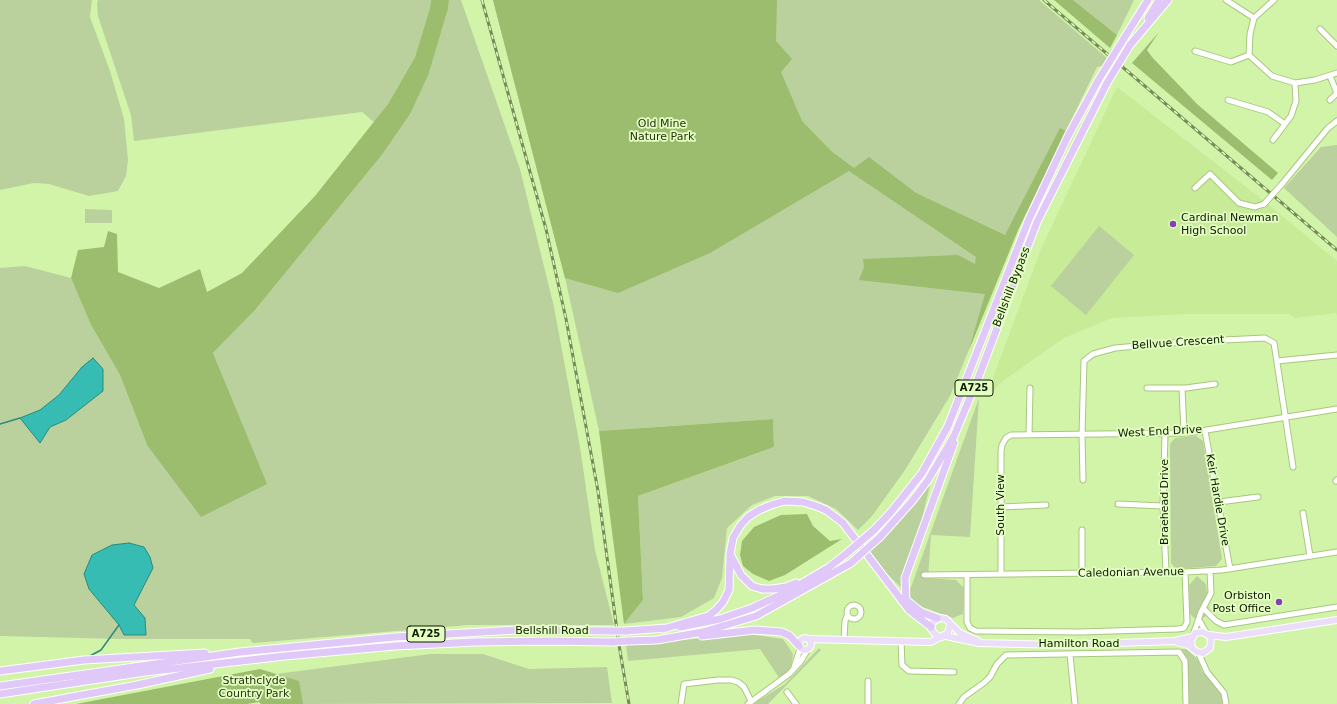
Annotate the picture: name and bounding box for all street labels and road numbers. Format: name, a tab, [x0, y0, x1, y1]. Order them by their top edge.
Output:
street label: Bellshill Bypass	[991, 245, 1033, 329]
street label: Bellvue Crescent	[1131, 333, 1225, 353]
road number: A725	[955, 380, 993, 396]
street label: West End Drive	[1118, 423, 1202, 441]
street label: Keir Hardie Drive	[1202, 453, 1232, 547]
street label: Braehead Drive	[1158, 459, 1172, 545]
street label: South View	[994, 474, 1008, 536]
street label: Caledonian Avenue	[1078, 565, 1184, 581]
street label: Bellshill Road	[515, 624, 589, 638]
road number: A725	[407, 626, 445, 642]
street label: Hamilton Road	[1039, 637, 1119, 651]

